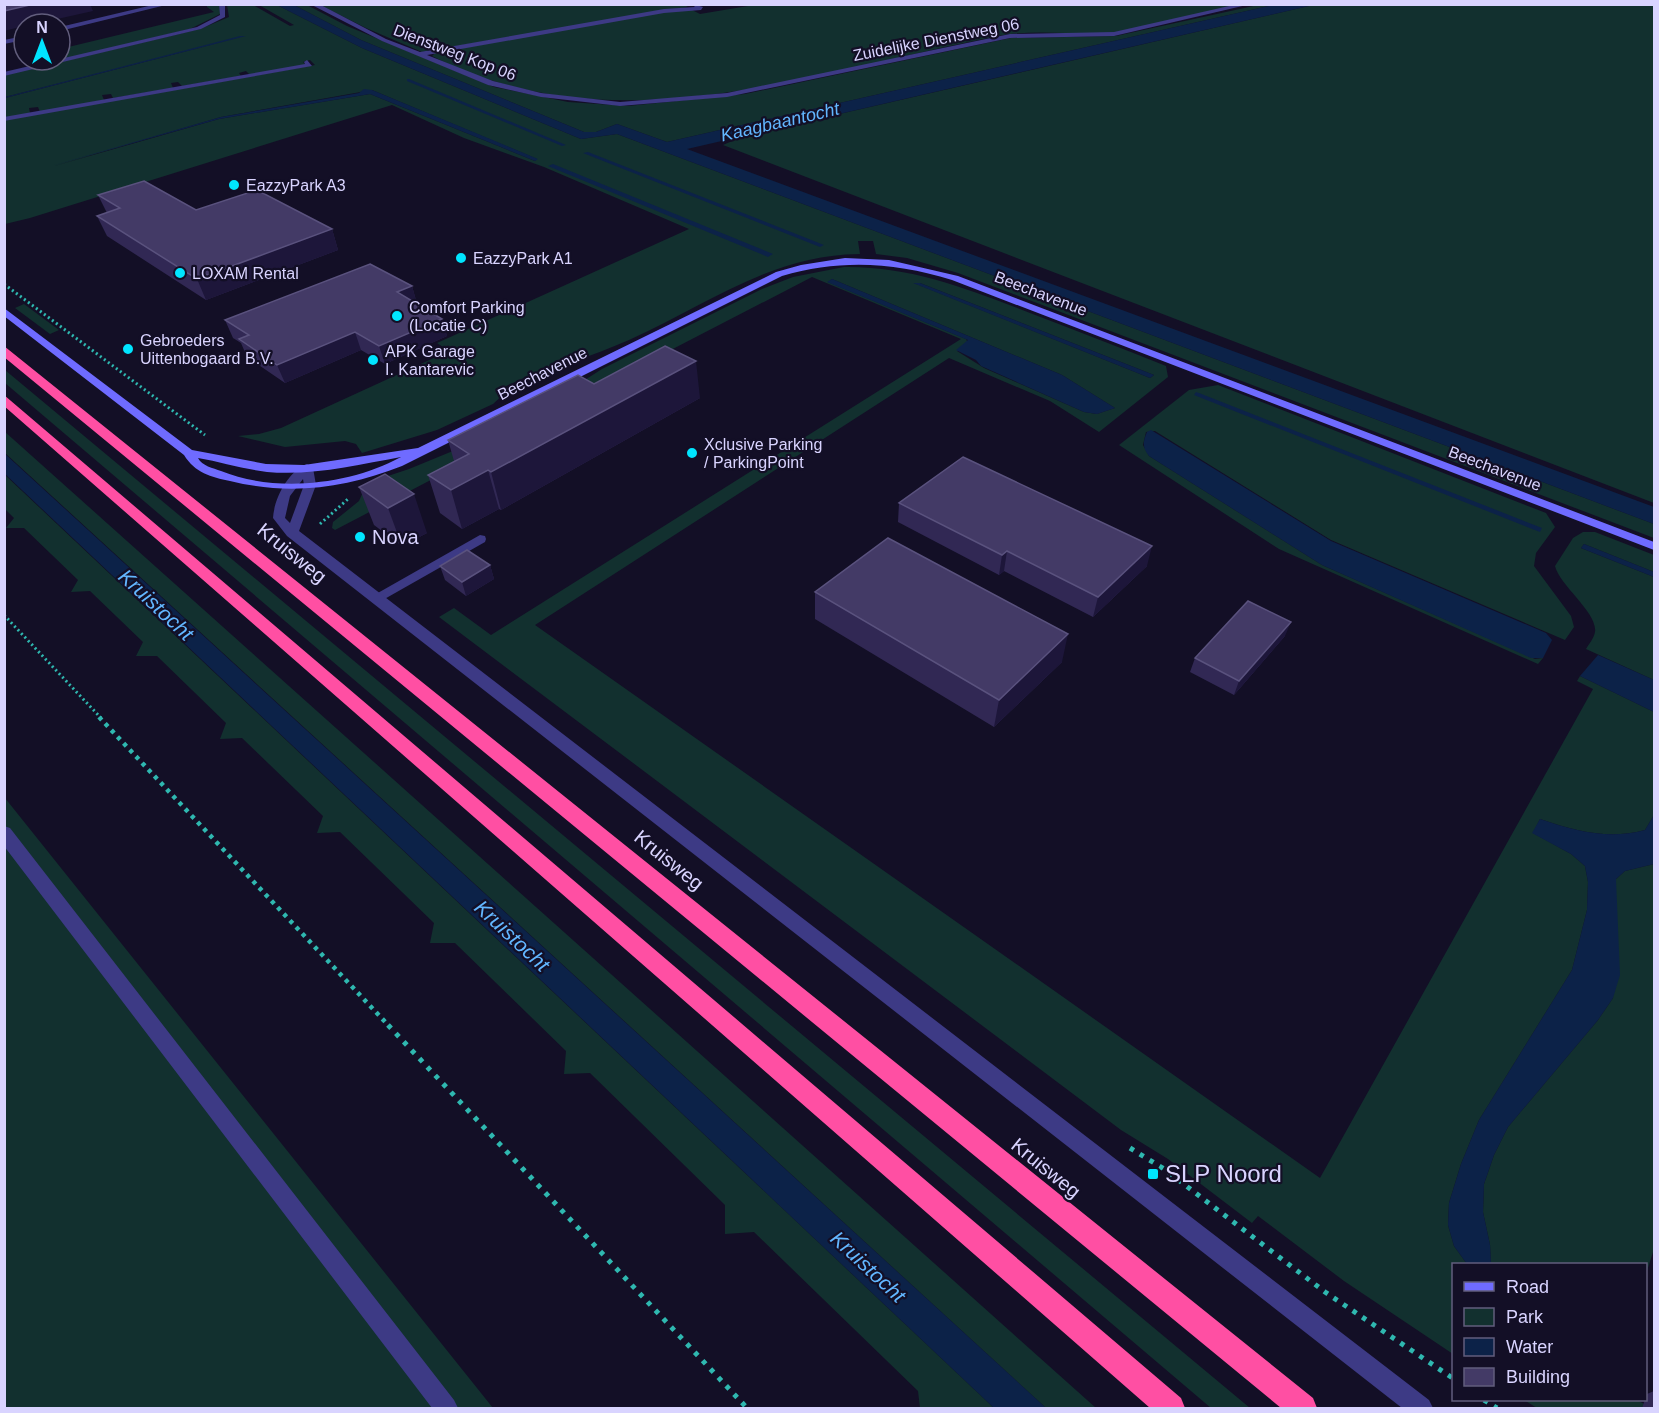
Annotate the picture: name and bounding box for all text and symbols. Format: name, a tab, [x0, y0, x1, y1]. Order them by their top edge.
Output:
north arrow	[12, 12, 72, 72]
street label: Zuidelijke Dienstweg 06	[852, 15, 1021, 64]
text: N	[36, 19, 48, 36]
street label: Dienstweg Kop 06	[391, 21, 519, 84]
water label: Kaagbaantocht	[719, 98, 842, 145]
place label: EazzyPark A3	[246, 177, 346, 194]
marker: EazzyPark A3	[227, 178, 241, 192]
place label: EazzyPark A1	[473, 250, 573, 267]
marker: EazzyPark A1	[454, 251, 468, 265]
place label: LOXAM Rental	[192, 265, 299, 282]
marker: LOXAM Rental	[173, 266, 187, 280]
street label: Beechavenue	[992, 268, 1090, 319]
place label: Comfort Parking (Locatie C)	[409, 299, 525, 334]
marker: Comfort Parking (Locatie C)	[390, 309, 404, 323]
place label: Gebroeders Uittenbogaard B.V.	[140, 332, 274, 367]
marker: Gebroeders Uittenbogaard B.V.	[121, 342, 135, 356]
place label: APK Garage I. Kantarevic	[385, 343, 475, 378]
street label: Beechavenue	[495, 344, 590, 403]
marker: APK Garage I. Kantarevic	[366, 353, 380, 367]
place label: Xclusive Parking / ParkingPoint	[704, 436, 822, 471]
street label: Beechavenue	[1446, 443, 1544, 494]
marker: Xclusive Parking / ParkingPoint	[685, 446, 699, 460]
street label: Kruisweg	[253, 519, 331, 587]
place label: Nova	[372, 526, 420, 548]
marker: Nova	[353, 530, 367, 544]
water label: Kruistocht	[114, 564, 199, 646]
street label: Kruisweg	[630, 826, 708, 894]
water label: Kruistocht	[470, 895, 555, 977]
street label: Kruisweg	[1007, 1134, 1085, 1202]
place label: SLP Noord	[1165, 1160, 1282, 1187]
marker: SLP Noord	[1146, 1167, 1160, 1181]
water label: Kruistocht	[826, 1226, 911, 1308]
legend	[1452, 1263, 1647, 1401]
text: Road	[1506, 1277, 1549, 1297]
text: Park	[1506, 1307, 1544, 1327]
text: Water	[1506, 1337, 1553, 1357]
text: Building	[1506, 1367, 1570, 1387]

